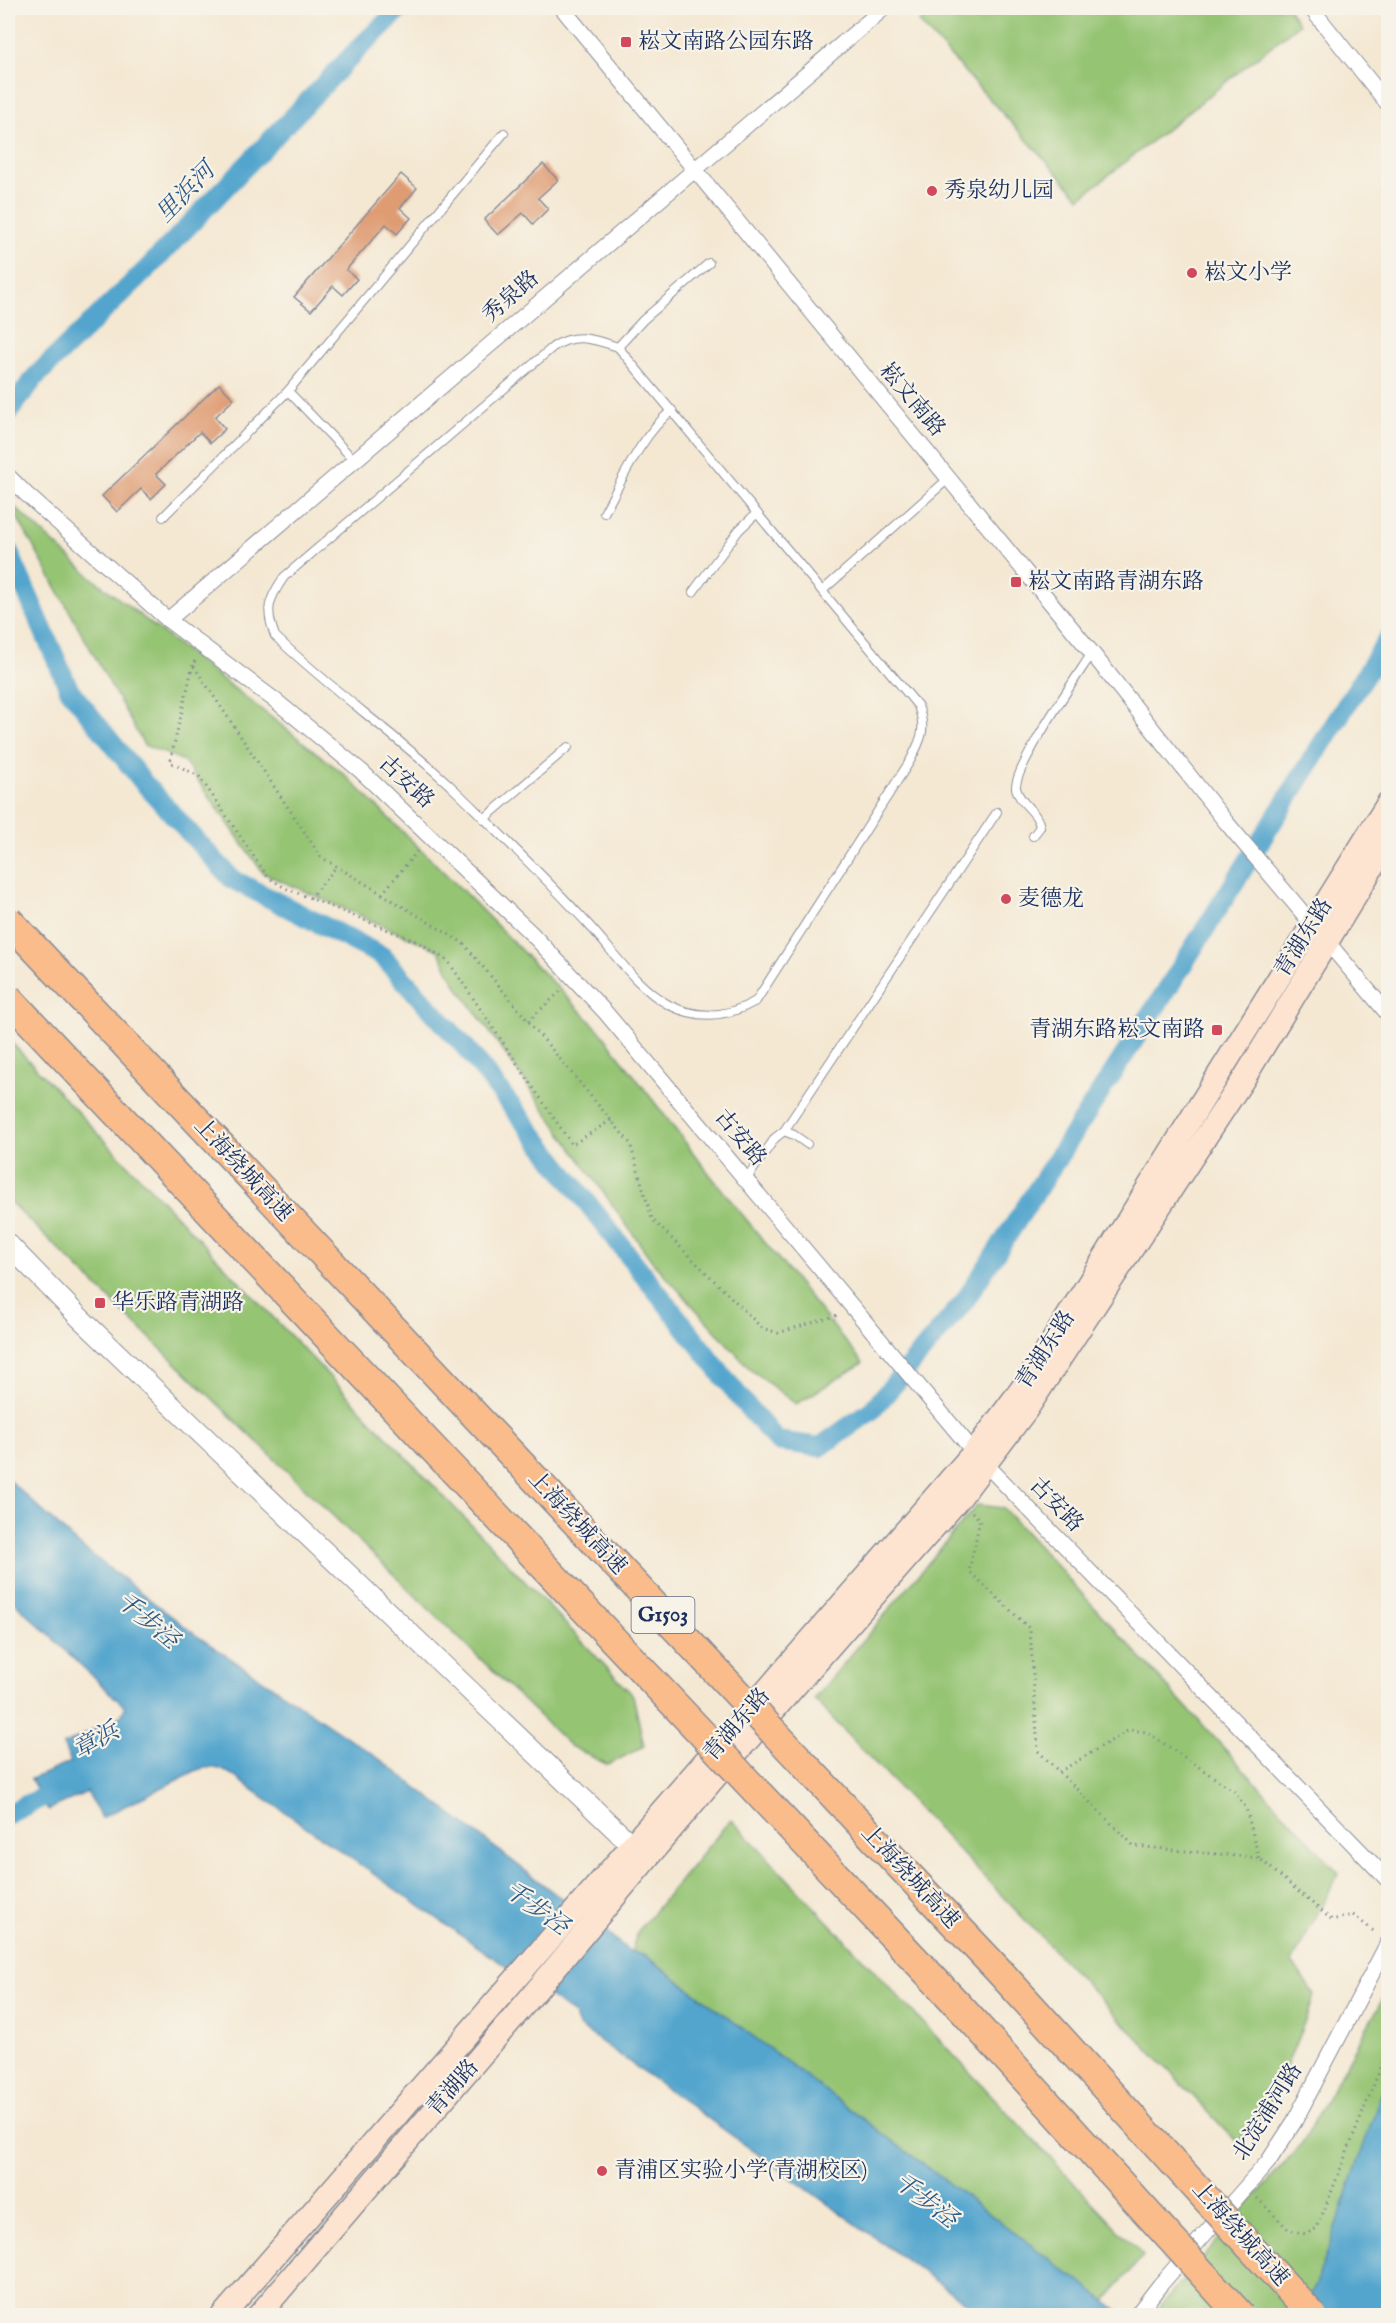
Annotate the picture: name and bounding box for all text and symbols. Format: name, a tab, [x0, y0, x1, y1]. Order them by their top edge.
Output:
place label: 崧文南路公园东路	[638, 28, 814, 56]
marker: 崧文南路公园东路	[619, 35, 633, 49]
water label: 里浜河	[150, 153, 225, 230]
place label: 秀泉幼儿园	[944, 177, 1054, 205]
marker: 秀泉幼儿园	[925, 184, 939, 198]
place label: 崧文小学	[1204, 259, 1292, 287]
street label: 秀泉路	[477, 265, 545, 329]
marker: 崧文小学	[1185, 266, 1199, 280]
street label: 崧文南路	[873, 357, 951, 443]
place label: 崧文南路青湖东路	[1028, 568, 1204, 596]
marker: 崧文南路青湖东路	[1009, 575, 1023, 589]
street label: 古安路	[372, 749, 440, 815]
place label: 麦德龙	[1018, 885, 1084, 913]
marker: 麦德龙	[999, 892, 1013, 906]
street label: 青湖东路	[1269, 893, 1339, 983]
place label: 青湖东路崧文南路	[1029, 1016, 1205, 1044]
marker: 青湖东路崧文南路	[1210, 1023, 1224, 1037]
street label: 古安路	[708, 1104, 772, 1172]
street label: 上海绕城高速	[188, 1112, 298, 1228]
place label: 华乐路青湖路	[112, 1289, 244, 1317]
marker: 华乐路青湖路	[93, 1296, 107, 1310]
street label: 青湖东路	[1010, 1305, 1082, 1395]
street label: 上海绕城高速	[522, 1465, 632, 1581]
street label: 古安路	[1023, 1472, 1089, 1538]
water label: 千步泾	[109, 1586, 186, 1657]
road number: G1503	[632, 1597, 694, 1633]
street label: 青湖东路	[698, 1683, 776, 1767]
water label: 章浜	[67, 1715, 126, 1766]
street label: 上海绕城高速	[855, 1819, 965, 1935]
water label: 千步泾	[498, 1875, 576, 1944]
street label: 青湖路	[421, 2054, 485, 2122]
street label: 北淀浦河路	[1227, 2058, 1309, 2166]
place label: 青浦区实验小学(青湖校区)	[614, 2157, 867, 2185]
marker: 青浦区实验小学(青湖校区)	[595, 2164, 609, 2178]
water label: 千步泾	[887, 2167, 964, 2237]
street label: 上海绕城高速	[1185, 2176, 1295, 2292]

